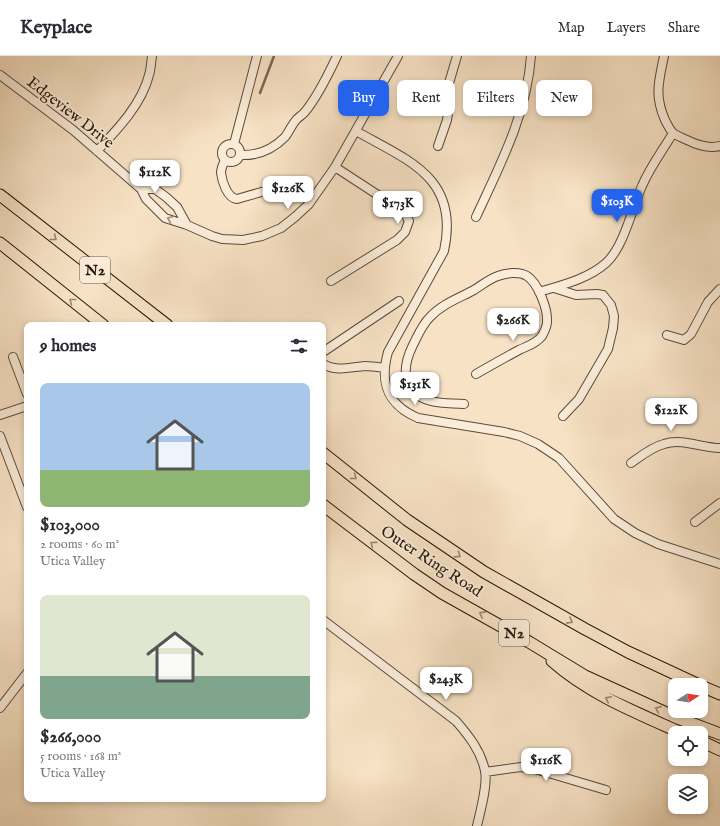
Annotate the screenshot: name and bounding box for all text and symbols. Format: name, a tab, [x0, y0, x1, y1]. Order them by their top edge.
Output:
text: Keyplace	[20, 16, 92, 40]
text: Map	[558, 19, 585, 37]
text: Layers	[607, 19, 646, 37]
text: Share	[668, 19, 700, 37]
street label: Edgeview Drive	[22, 73, 118, 153]
chip: Buy	[338, 80, 389, 116]
chip: Rent	[397, 80, 455, 116]
chip: Filters	[463, 80, 528, 116]
chip: New	[536, 80, 592, 116]
pin: $112K	[127, 160, 183, 194]
text: $112K	[139, 164, 171, 181]
pin: $126K	[260, 176, 316, 210]
text: $126K	[271, 180, 305, 197]
pin: $103K	[589, 189, 645, 223]
pin: $173K	[370, 191, 426, 225]
text: $103K	[601, 193, 633, 210]
text: $173K	[382, 195, 414, 212]
one-way arrow	[167, 216, 174, 224]
one-way arrow	[50, 233, 57, 240]
road number: N2	[80, 257, 110, 283]
one-way arrow	[70, 298, 77, 305]
pin: $266K	[485, 308, 541, 342]
text: $266K	[496, 312, 530, 329]
icon: filters	[288, 335, 310, 357]
text: 9 homes	[40, 336, 96, 357]
pin: $131K	[387, 372, 443, 406]
text: $131K	[399, 376, 431, 393]
pin: $122K	[643, 398, 699, 432]
text: $122K	[654, 402, 688, 419]
icon: home	[139, 409, 211, 481]
one-way arrow	[349, 473, 356, 480]
text: $103,000	[40, 515, 100, 536]
street label: Outer Ring Road	[376, 522, 486, 602]
text: 2 rooms · 60 m²	[40, 536, 119, 553]
one-way arrow	[370, 542, 377, 549]
one-way arrow	[454, 550, 461, 558]
text: Utica Valley	[40, 553, 105, 570]
one-way arrow	[479, 612, 486, 619]
one-way arrow	[566, 616, 573, 623]
road number: N2	[499, 620, 529, 646]
icon: home	[139, 621, 211, 693]
pin: $243K	[418, 667, 474, 701]
text: $243K	[429, 671, 463, 688]
north arrow	[668, 678, 708, 718]
map controls	[668, 678, 708, 814]
one-way arrow	[605, 696, 613, 704]
one-way arrow	[654, 706, 661, 714]
button: locate	[668, 726, 708, 766]
text: $266,000	[40, 727, 101, 748]
text: 5 rooms · 168 m²	[40, 748, 121, 765]
pin: $116K	[518, 748, 574, 782]
text: $116K	[530, 752, 562, 769]
text: Utica Valley	[40, 765, 105, 782]
button: layers	[668, 774, 708, 814]

